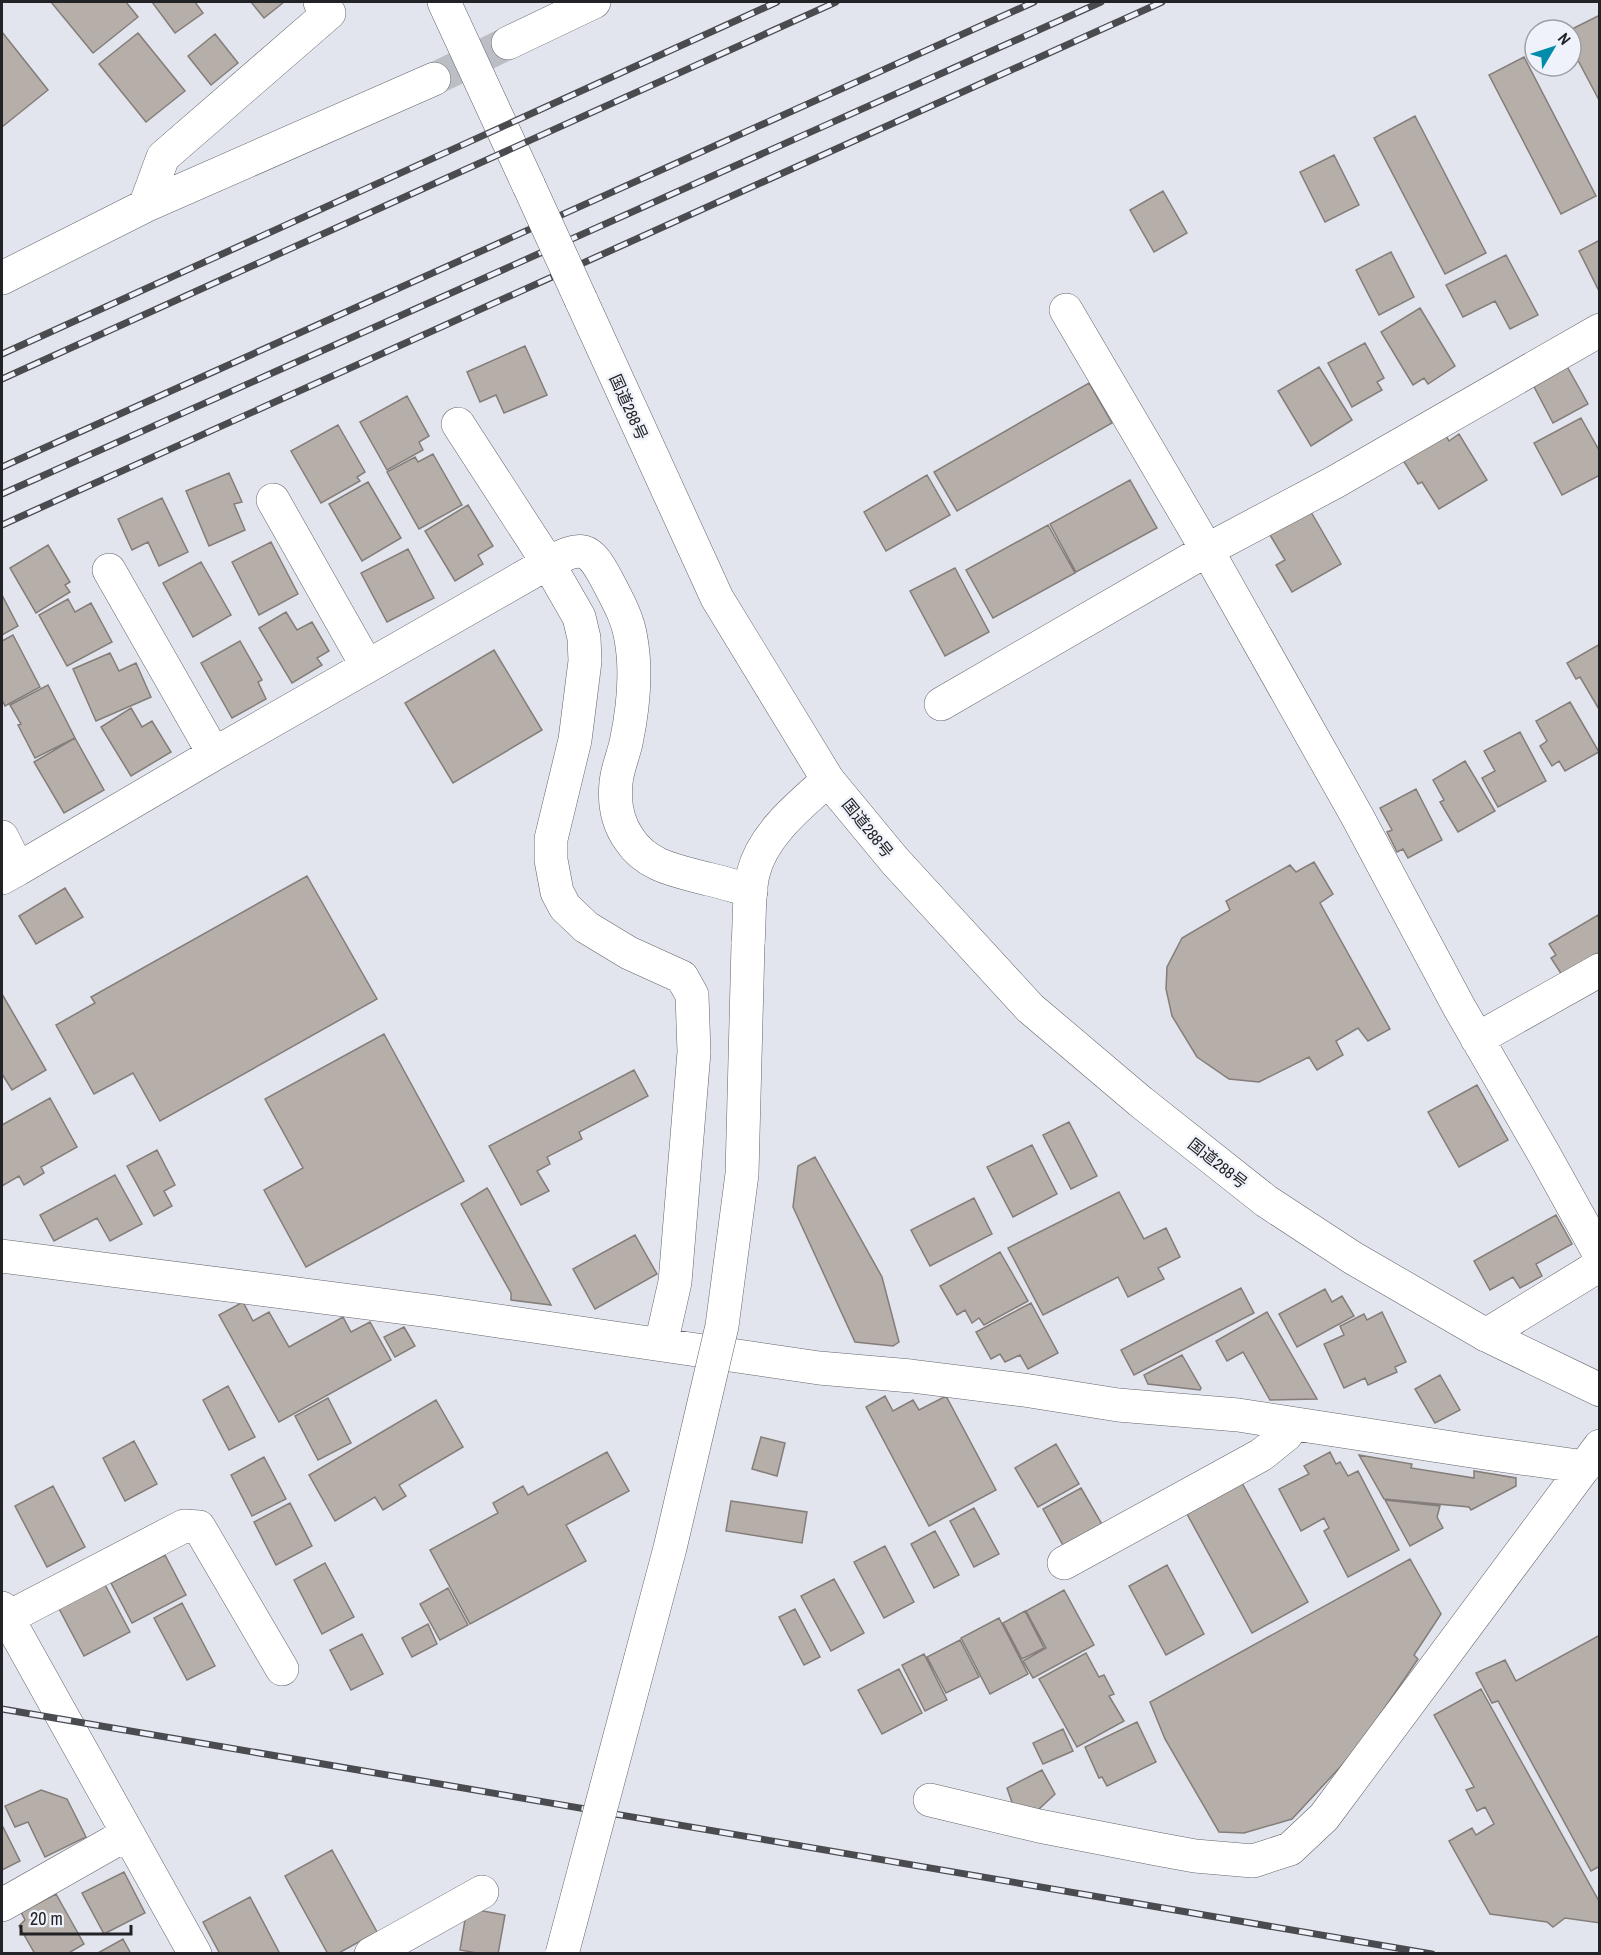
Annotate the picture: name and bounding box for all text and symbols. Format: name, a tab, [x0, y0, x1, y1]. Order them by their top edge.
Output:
north arrow	[1523, 18, 1583, 78]
text: N	[1553, 28, 1576, 49]
street label: 国道288号	[605, 371, 653, 443]
street label: 国道288号	[837, 794, 899, 862]
street label: 国道288号	[1184, 1133, 1252, 1193]
scale bar	[21, 1898, 130, 1936]
text: 20 m	[30, 1906, 63, 1931]

